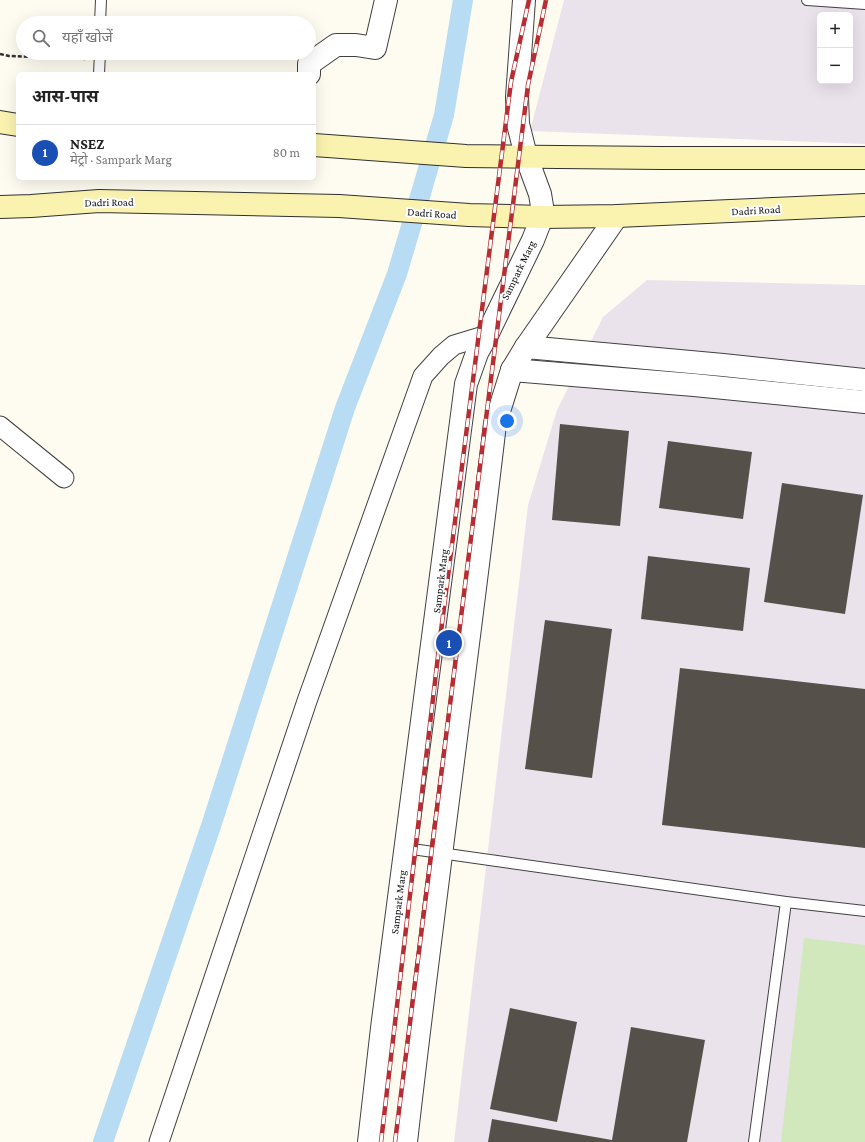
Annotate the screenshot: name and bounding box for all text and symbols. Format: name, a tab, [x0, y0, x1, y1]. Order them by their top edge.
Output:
map controls	[817, 12, 853, 84]
button: +	[817, 12, 853, 48]
search box	[16, 16, 316, 60]
icon: search	[30, 27, 52, 49]
text: यहाँ खोजें	[62, 29, 113, 45]
button: −	[817, 48, 853, 84]
text: आस-पास	[32, 87, 99, 106]
text: NSEZ	[70, 136, 104, 152]
text: 1	[43, 145, 47, 160]
text: 80 m	[273, 145, 300, 160]
text: मेट्रो · Sampark Marg	[70, 152, 172, 167]
street label: Dadri Road	[84, 196, 134, 208]
street label: Dadri Road	[731, 203, 781, 217]
street label: Dadri Road	[407, 205, 457, 221]
street label: Sampark Marg	[499, 238, 539, 302]
your location	[497, 411, 517, 431]
street label: Sampark Marg	[430, 548, 451, 614]
pin: 1	[436, 628, 462, 658]
street label: Sampark Marg	[388, 869, 409, 935]

